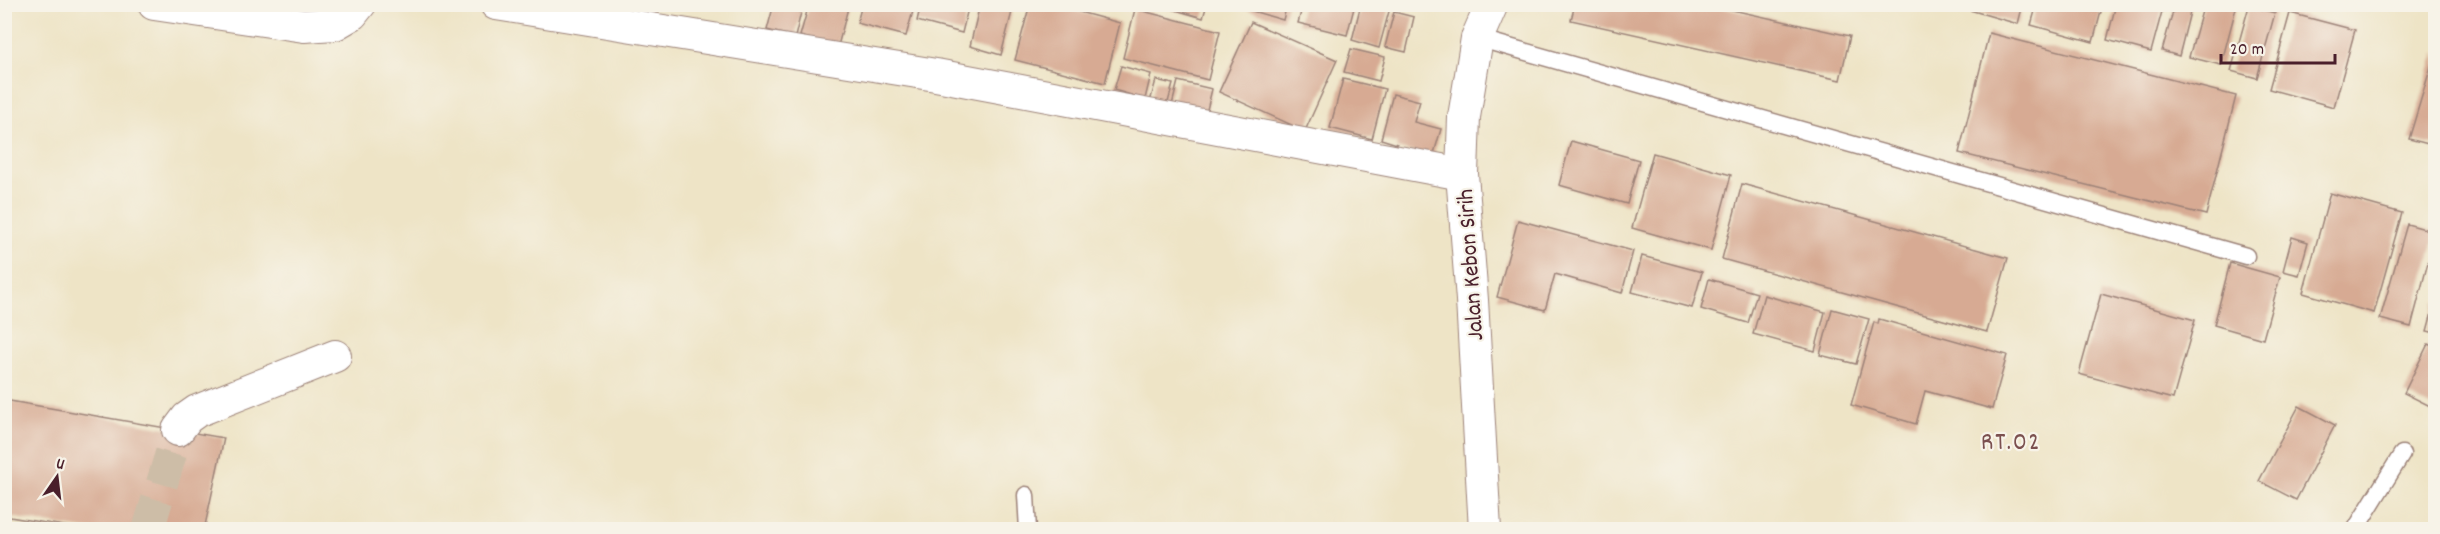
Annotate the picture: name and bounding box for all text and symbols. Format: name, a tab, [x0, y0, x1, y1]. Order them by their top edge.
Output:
scale bar	[2221, 27, 2335, 65]
text: 20 m	[2230, 38, 2264, 63]
street label: Jalan Kebon Sirih	[1450, 188, 1494, 342]
district label: RT.02	[1981, 425, 2041, 462]
north arrow	[27, 447, 87, 507]
text: U	[53, 453, 67, 477]

